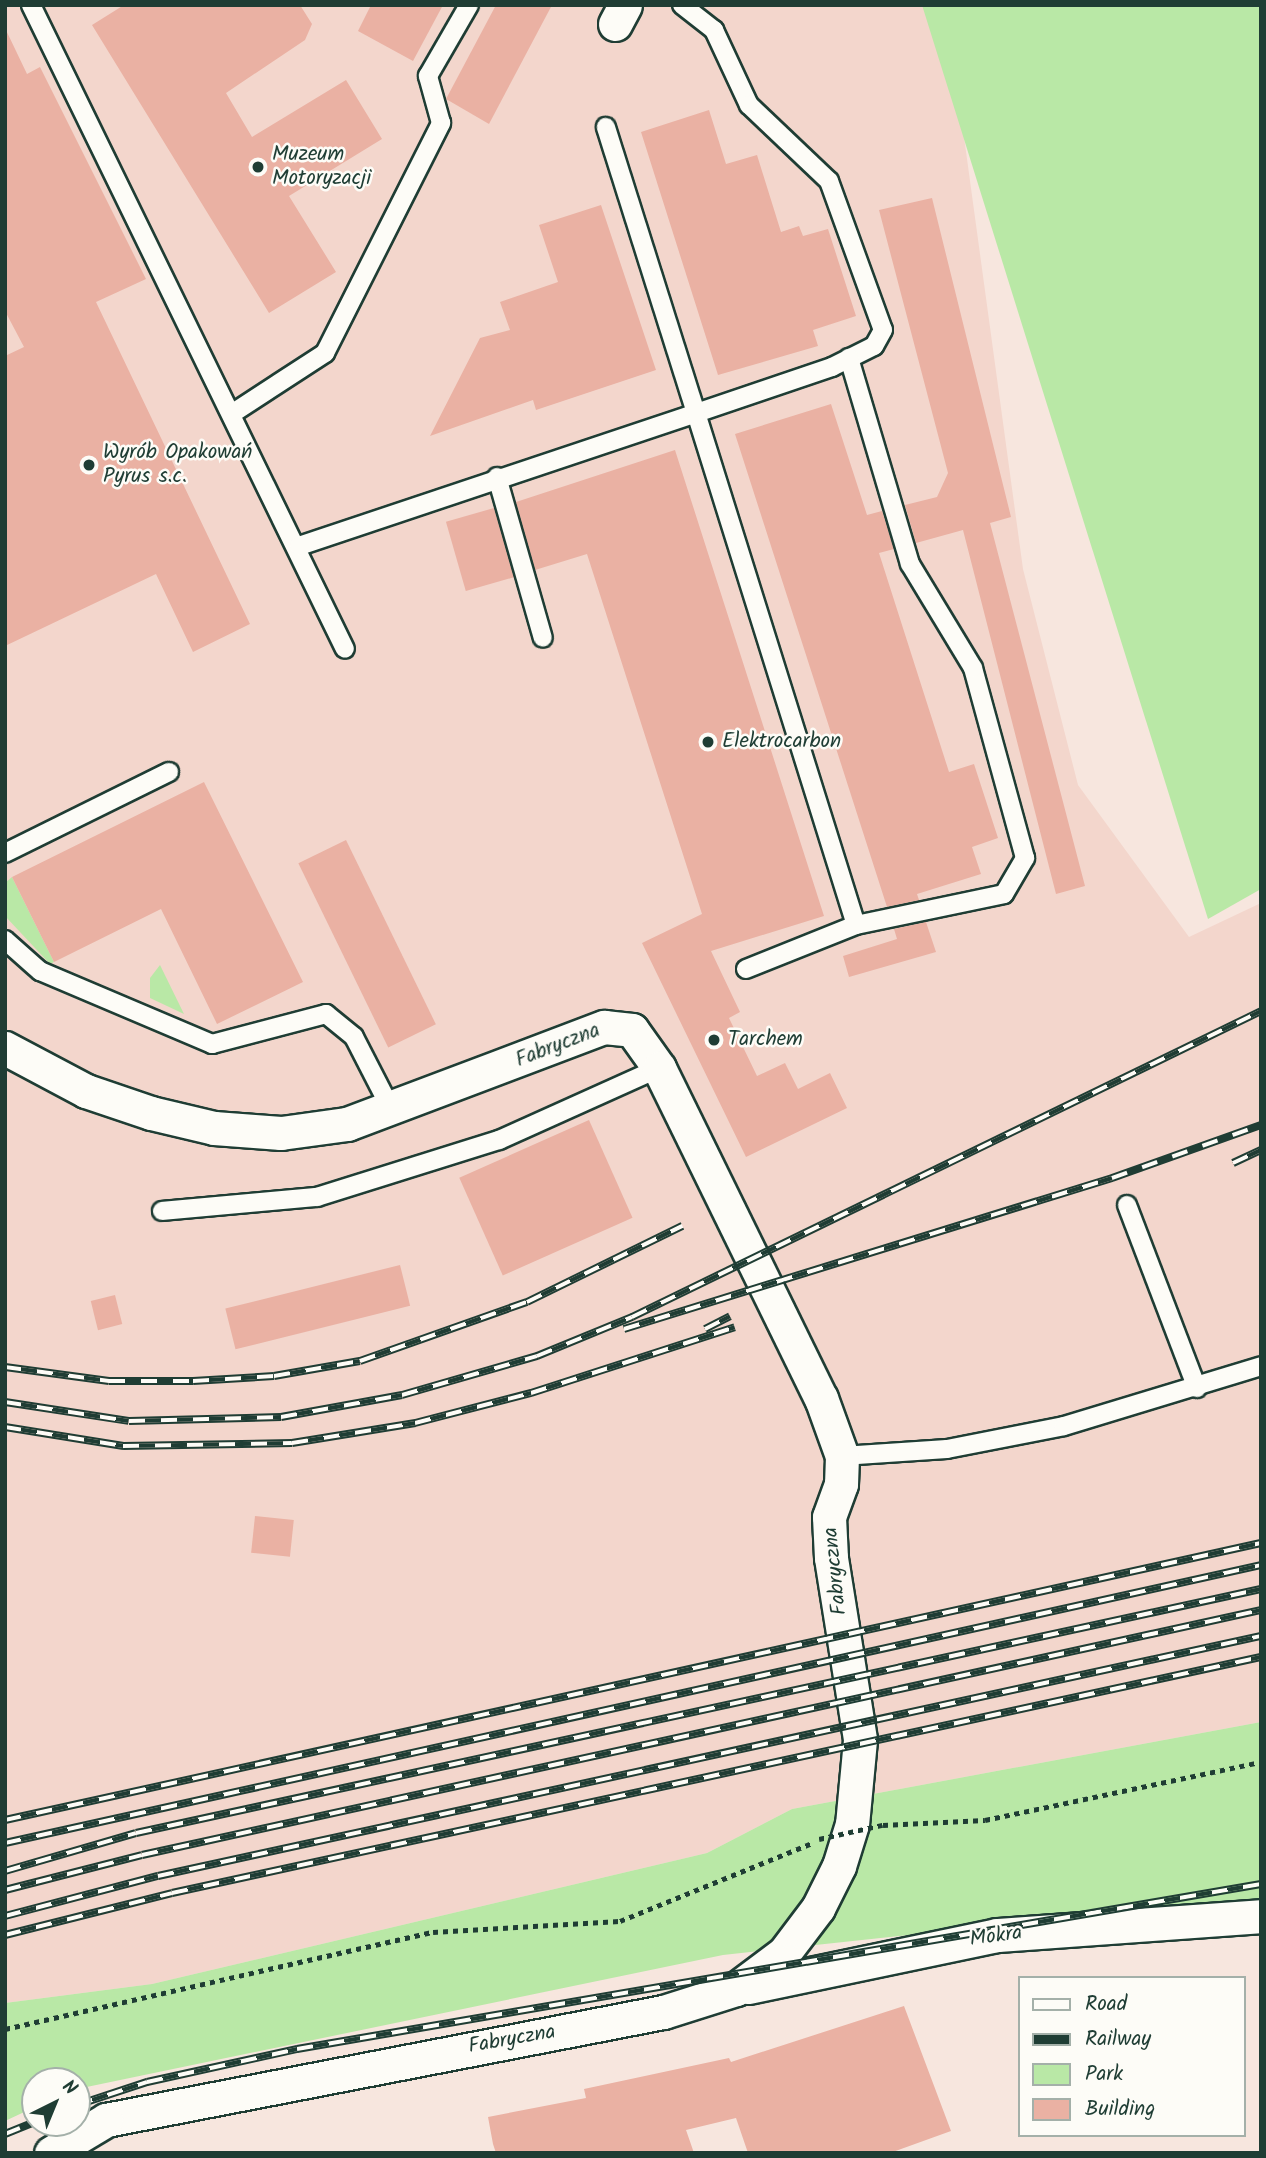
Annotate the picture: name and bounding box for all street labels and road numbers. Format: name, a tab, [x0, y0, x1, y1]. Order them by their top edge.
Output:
street label: Fabryczna	[512, 1018, 604, 1074]
street label: Fabryczna	[819, 1526, 853, 1616]
street label: Mokra	[968, 1921, 1024, 1953]
street label: Fabryczna	[466, 2020, 558, 2060]

